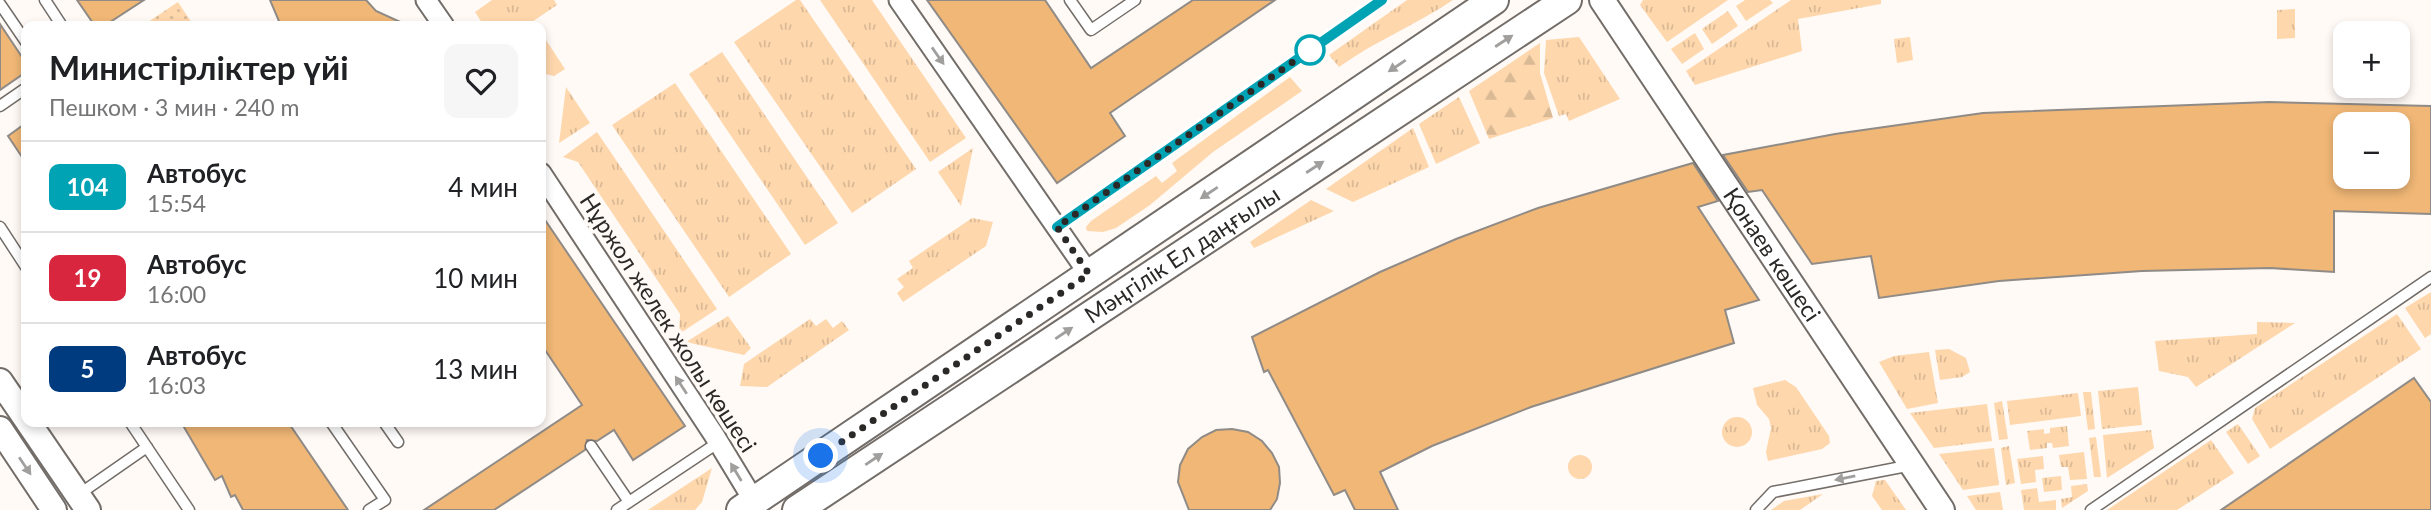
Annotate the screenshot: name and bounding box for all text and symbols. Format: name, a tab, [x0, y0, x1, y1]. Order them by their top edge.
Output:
map controls	[2333, 21, 2410, 189]
button: +	[2333, 21, 2410, 98]
unlabelled marker	[1295, 35, 1325, 65]
one-way arrow	[1495, 35, 1514, 48]
button: heart	[444, 44, 518, 118]
text: Министірліктер үйі	[49, 47, 349, 87]
one-way arrow	[931, 47, 945, 65]
one-way arrow	[1387, 59, 1407, 72]
text: Пешком · 3 мин · 240 m	[49, 93, 299, 121]
button: −	[2333, 112, 2410, 189]
text: Автобус	[147, 157, 246, 189]
one-way arrow	[1305, 161, 1324, 174]
text: 4 мин	[448, 171, 518, 203]
text: 104	[67, 172, 108, 201]
street label: Мәңгілік Ел даңғылы	[1079, 179, 1285, 329]
street label: Қонаев көшесі	[1718, 182, 1827, 326]
one-way arrow	[1200, 186, 1218, 200]
street label: Нұржол желек жолы көшесі	[575, 188, 763, 457]
text: 15:54	[147, 189, 206, 217]
text: Автобус	[147, 248, 246, 280]
text: 10 мин	[433, 262, 518, 294]
text: 19	[74, 263, 101, 292]
text: 16:00	[147, 280, 206, 308]
one-way arrow	[1054, 327, 1073, 340]
text: Автобус	[147, 339, 246, 371]
text: 13 мин	[433, 353, 518, 385]
text: 5	[81, 354, 94, 383]
text: 16:03	[147, 371, 206, 399]
one-way arrow	[674, 376, 688, 394]
your location	[803, 438, 838, 473]
one-way arrow	[865, 452, 883, 466]
one-way arrow	[18, 457, 31, 476]
one-way arrow	[730, 462, 743, 481]
one-way arrow	[1834, 472, 1856, 483]

